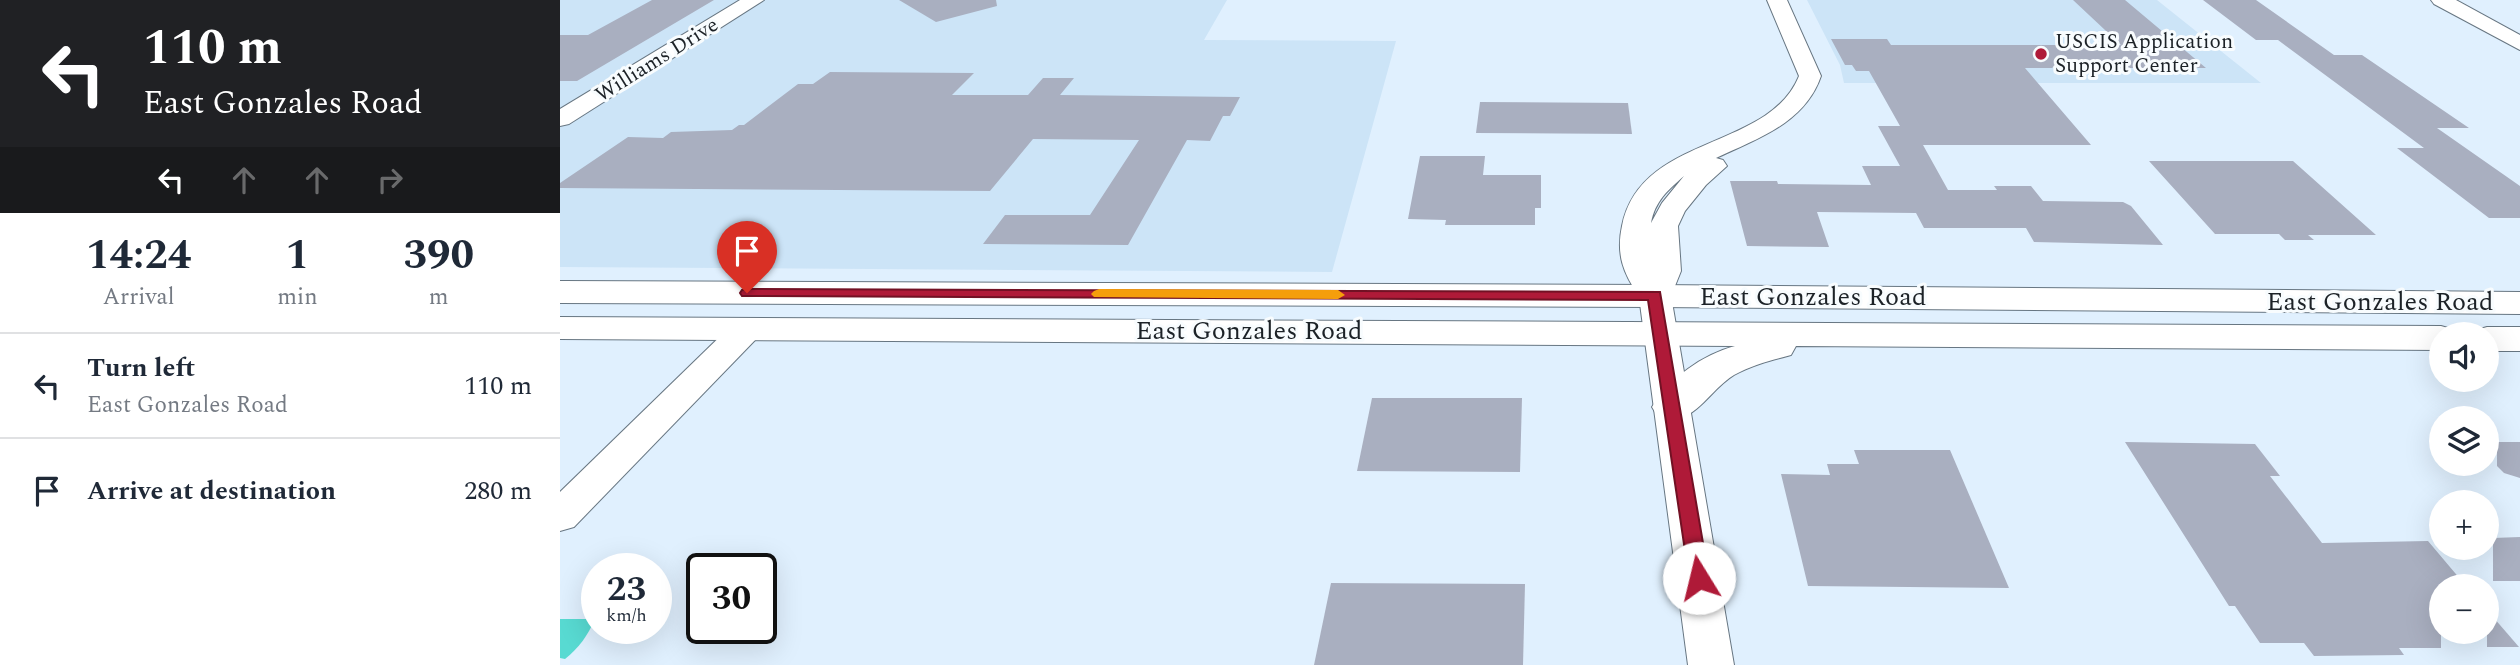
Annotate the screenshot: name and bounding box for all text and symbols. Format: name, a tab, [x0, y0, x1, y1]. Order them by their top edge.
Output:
street label: Williams Drive	[589, 9, 725, 111]
text: 110 m	[143, 11, 282, 86]
place label: USCIS Application Support Center	[2055, 26, 2233, 82]
icon: left	[28, 28, 119, 119]
marker: USCIS Application Support Center	[2033, 46, 2049, 62]
text: East Gonzales Road	[143, 79, 422, 128]
icon: left	[152, 161, 190, 199]
icon: ahead	[225, 161, 263, 199]
icon: ahead	[298, 161, 336, 199]
icon: right	[371, 161, 409, 199]
pin	[717, 221, 777, 293]
text: 14:24	[86, 224, 191, 287]
text: 1	[286, 224, 309, 287]
text: 390	[403, 224, 474, 287]
icon: arrive	[728, 232, 766, 270]
street label: East Gonzales Road	[1699, 277, 1927, 317]
text: Arrival	[103, 280, 174, 315]
text: min	[277, 280, 318, 315]
text: m	[429, 280, 449, 315]
street label: East Gonzales Road	[2266, 282, 2494, 322]
street label: East Gonzales Road	[1135, 311, 1363, 351]
map controls	[2429, 322, 2499, 644]
button: sound	[2429, 322, 2499, 392]
text: Turn left	[87, 348, 195, 388]
text: 110 m	[464, 366, 532, 406]
icon: left	[28, 367, 66, 405]
text: East Gonzales Road	[87, 388, 288, 423]
button: layers	[2429, 406, 2499, 476]
text: Arrive at destination	[87, 471, 336, 511]
text: 280 m	[464, 471, 532, 511]
icon: arrive	[28, 472, 66, 510]
button: +	[2429, 490, 2499, 560]
position arrow	[1662, 541, 1736, 615]
speed limit sign: 30	[686, 553, 777, 644]
text: 23	[607, 563, 646, 616]
button: −	[2429, 574, 2499, 644]
text: km/h	[606, 602, 647, 629]

